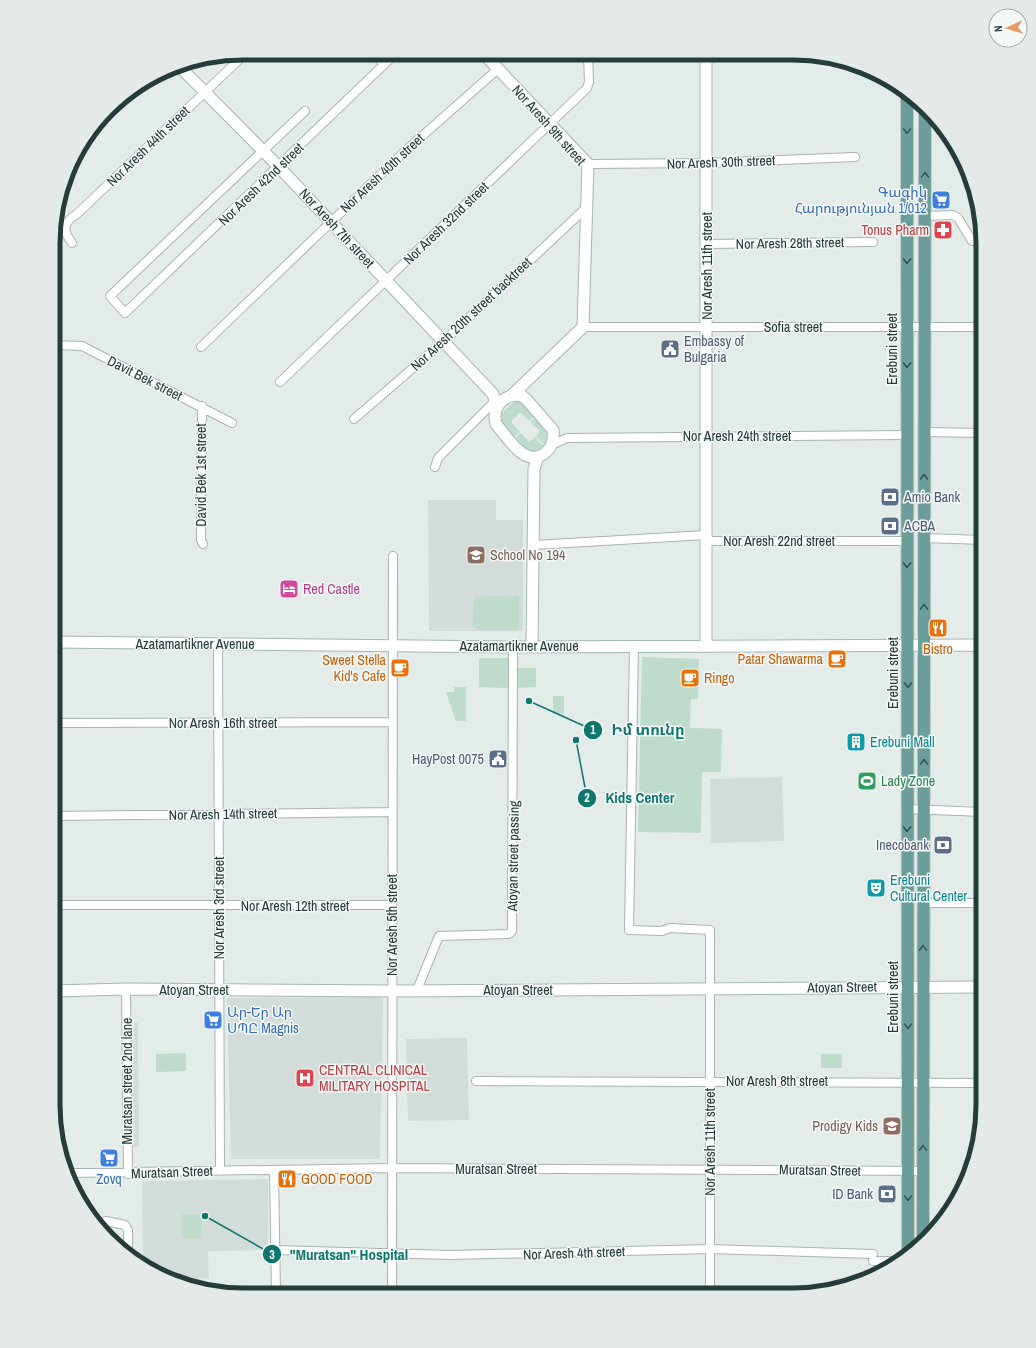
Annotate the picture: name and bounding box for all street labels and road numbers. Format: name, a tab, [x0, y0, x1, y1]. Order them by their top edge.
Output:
street label: Nor Aresh 9th street	[508, 81, 590, 169]
street label: Nor Aresh 44th street	[103, 102, 193, 190]
street label: Nor Aresh 40th street	[336, 129, 428, 217]
street label: Nor Aresh 42nd street	[215, 139, 307, 229]
street label: Nor Aresh 30th street	[666, 151, 776, 173]
street label: Nor Aresh 32nd street	[400, 178, 492, 268]
street label: Nor Aresh 7th street	[296, 185, 378, 271]
street label: Nor Aresh 11th street	[698, 212, 716, 320]
street label: Nor Aresh 28th street	[736, 233, 844, 253]
street label: Nor Aresh 20th street backtreet	[407, 253, 535, 375]
street label: Erebuni street	[883, 313, 901, 385]
street label: Sofia street	[764, 318, 822, 336]
street label: Davit Bek street	[105, 351, 185, 405]
street label: David Bek 1st street	[192, 423, 210, 527]
street label: Nor Aresh 24th street	[683, 427, 791, 445]
street label: Nor Aresh 22nd street	[723, 532, 835, 550]
street label: Azatamartikner Avenue	[134, 635, 255, 653]
street label: Azatamartikner Avenue	[458, 637, 579, 655]
street label: Erebuni street	[884, 637, 902, 709]
street label: Nor Aresh 16th street	[169, 714, 277, 732]
street label: Atoyan street passing	[503, 800, 523, 913]
street label: Nor Aresh 14th street	[169, 804, 277, 824]
street label: Nor Aresh 3rd street	[210, 857, 228, 959]
street label: Nor Aresh 5th street	[383, 874, 401, 976]
street label: Nor Aresh 12th street	[241, 897, 349, 915]
street label: Erebuni street	[884, 961, 902, 1033]
street label: Atoyan Street	[806, 977, 877, 997]
street label: Atoyan Street	[158, 981, 229, 999]
street label: Atoyan Street	[482, 981, 553, 999]
street label: Muratsan street 2nd lane	[118, 1018, 136, 1145]
street label: Nor Aresh 8th street	[726, 1072, 828, 1090]
street label: Nor Aresh 11th street	[701, 1088, 719, 1196]
street label: Muratsan Street	[455, 1160, 537, 1178]
street label: Muratsan Street	[779, 1160, 861, 1180]
street label: Muratsan Street	[131, 1162, 213, 1182]
street label: Nor Aresh 4th street	[523, 1242, 625, 1264]

